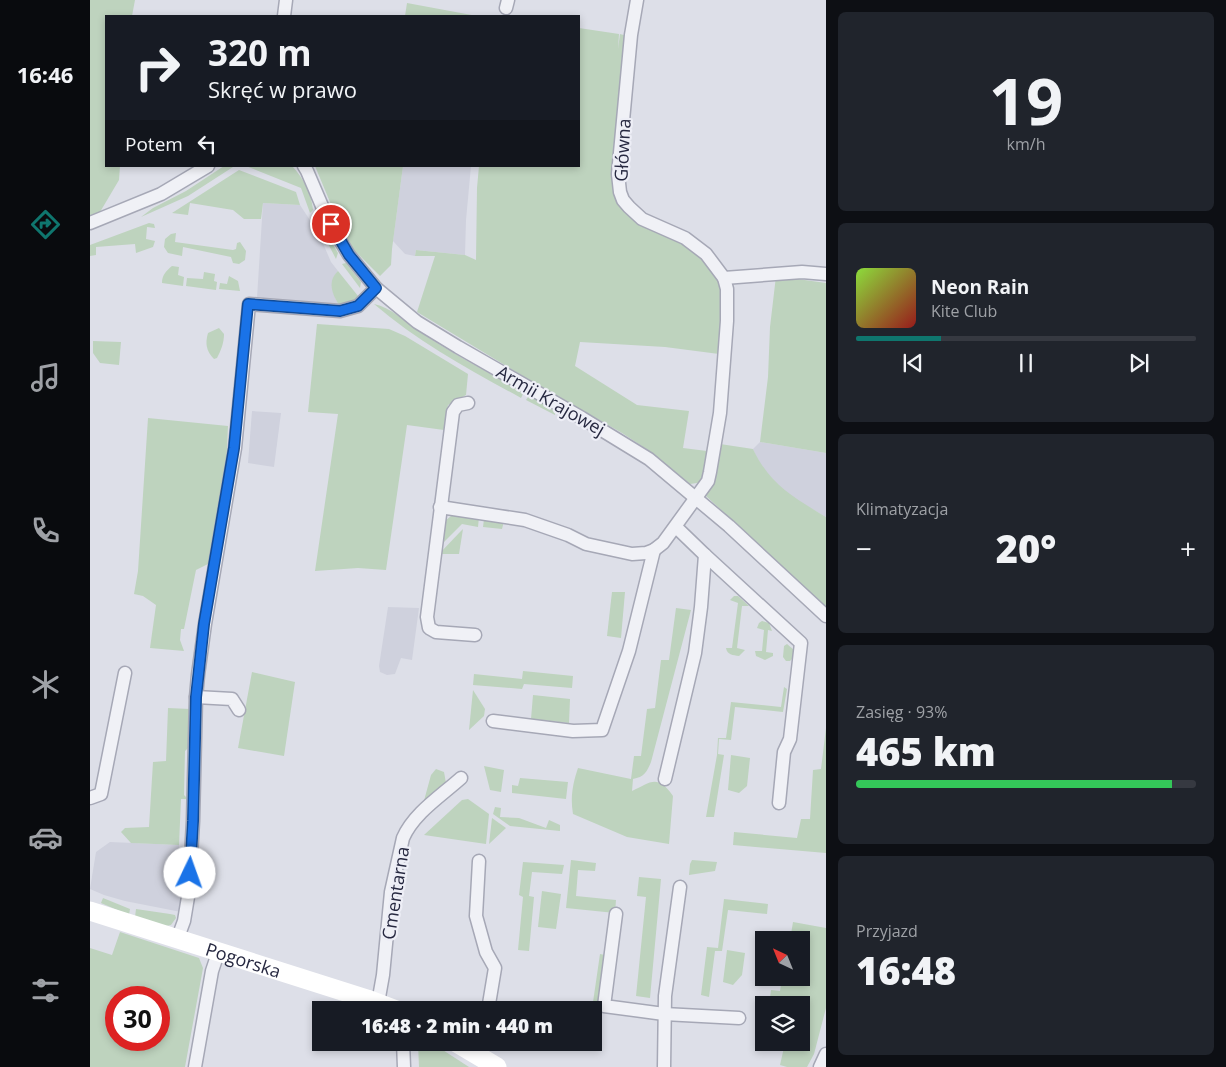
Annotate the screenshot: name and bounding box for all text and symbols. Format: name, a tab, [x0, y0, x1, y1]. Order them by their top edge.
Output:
text: 320 m	[208, 29, 312, 76]
icon: right	[125, 35, 190, 100]
text: 19	[989, 56, 1063, 144]
text: 16:46	[17, 59, 73, 89]
text: Skręć w prawo	[208, 74, 357, 104]
street label: Główna	[608, 118, 636, 182]
icon: left	[193, 130, 221, 158]
text: Potem	[125, 131, 183, 157]
text: km/h	[1007, 133, 1045, 155]
pin	[310, 203, 352, 245]
icon: directions	[28, 207, 63, 242]
icon: arrive	[317, 210, 345, 238]
text: Neon Rain	[931, 274, 1029, 300]
text: Kite Club	[931, 300, 997, 322]
icon: previous	[899, 349, 927, 377]
icon: pause	[1012, 349, 1040, 377]
icon: next	[1125, 349, 1153, 377]
street label: Armii Krajowej	[492, 359, 610, 441]
icon: music	[28, 360, 63, 395]
text: Klimatyzacja	[856, 498, 948, 520]
icon: phone	[28, 513, 63, 548]
text: 20°	[996, 522, 1056, 574]
text: −	[856, 529, 872, 567]
text: +	[1180, 529, 1196, 567]
icon: climate	[28, 667, 63, 702]
text: Zasięg · 93%	[856, 701, 947, 723]
text: 465 km	[856, 725, 996, 777]
icon: car	[28, 820, 63, 855]
street label: Cmentarna	[376, 845, 414, 941]
position arrow	[163, 846, 215, 898]
text: Przyjazd	[856, 920, 918, 942]
north arrow	[755, 931, 810, 986]
map controls	[755, 931, 810, 1051]
street label: Pogorska	[203, 937, 284, 983]
text: 16:48	[856, 944, 956, 996]
icon: filters	[28, 973, 63, 1008]
speed limit sign: 30	[105, 986, 170, 1051]
button: layers	[755, 996, 810, 1051]
text: 16:48 · 2 min · 440 m	[361, 1013, 553, 1039]

